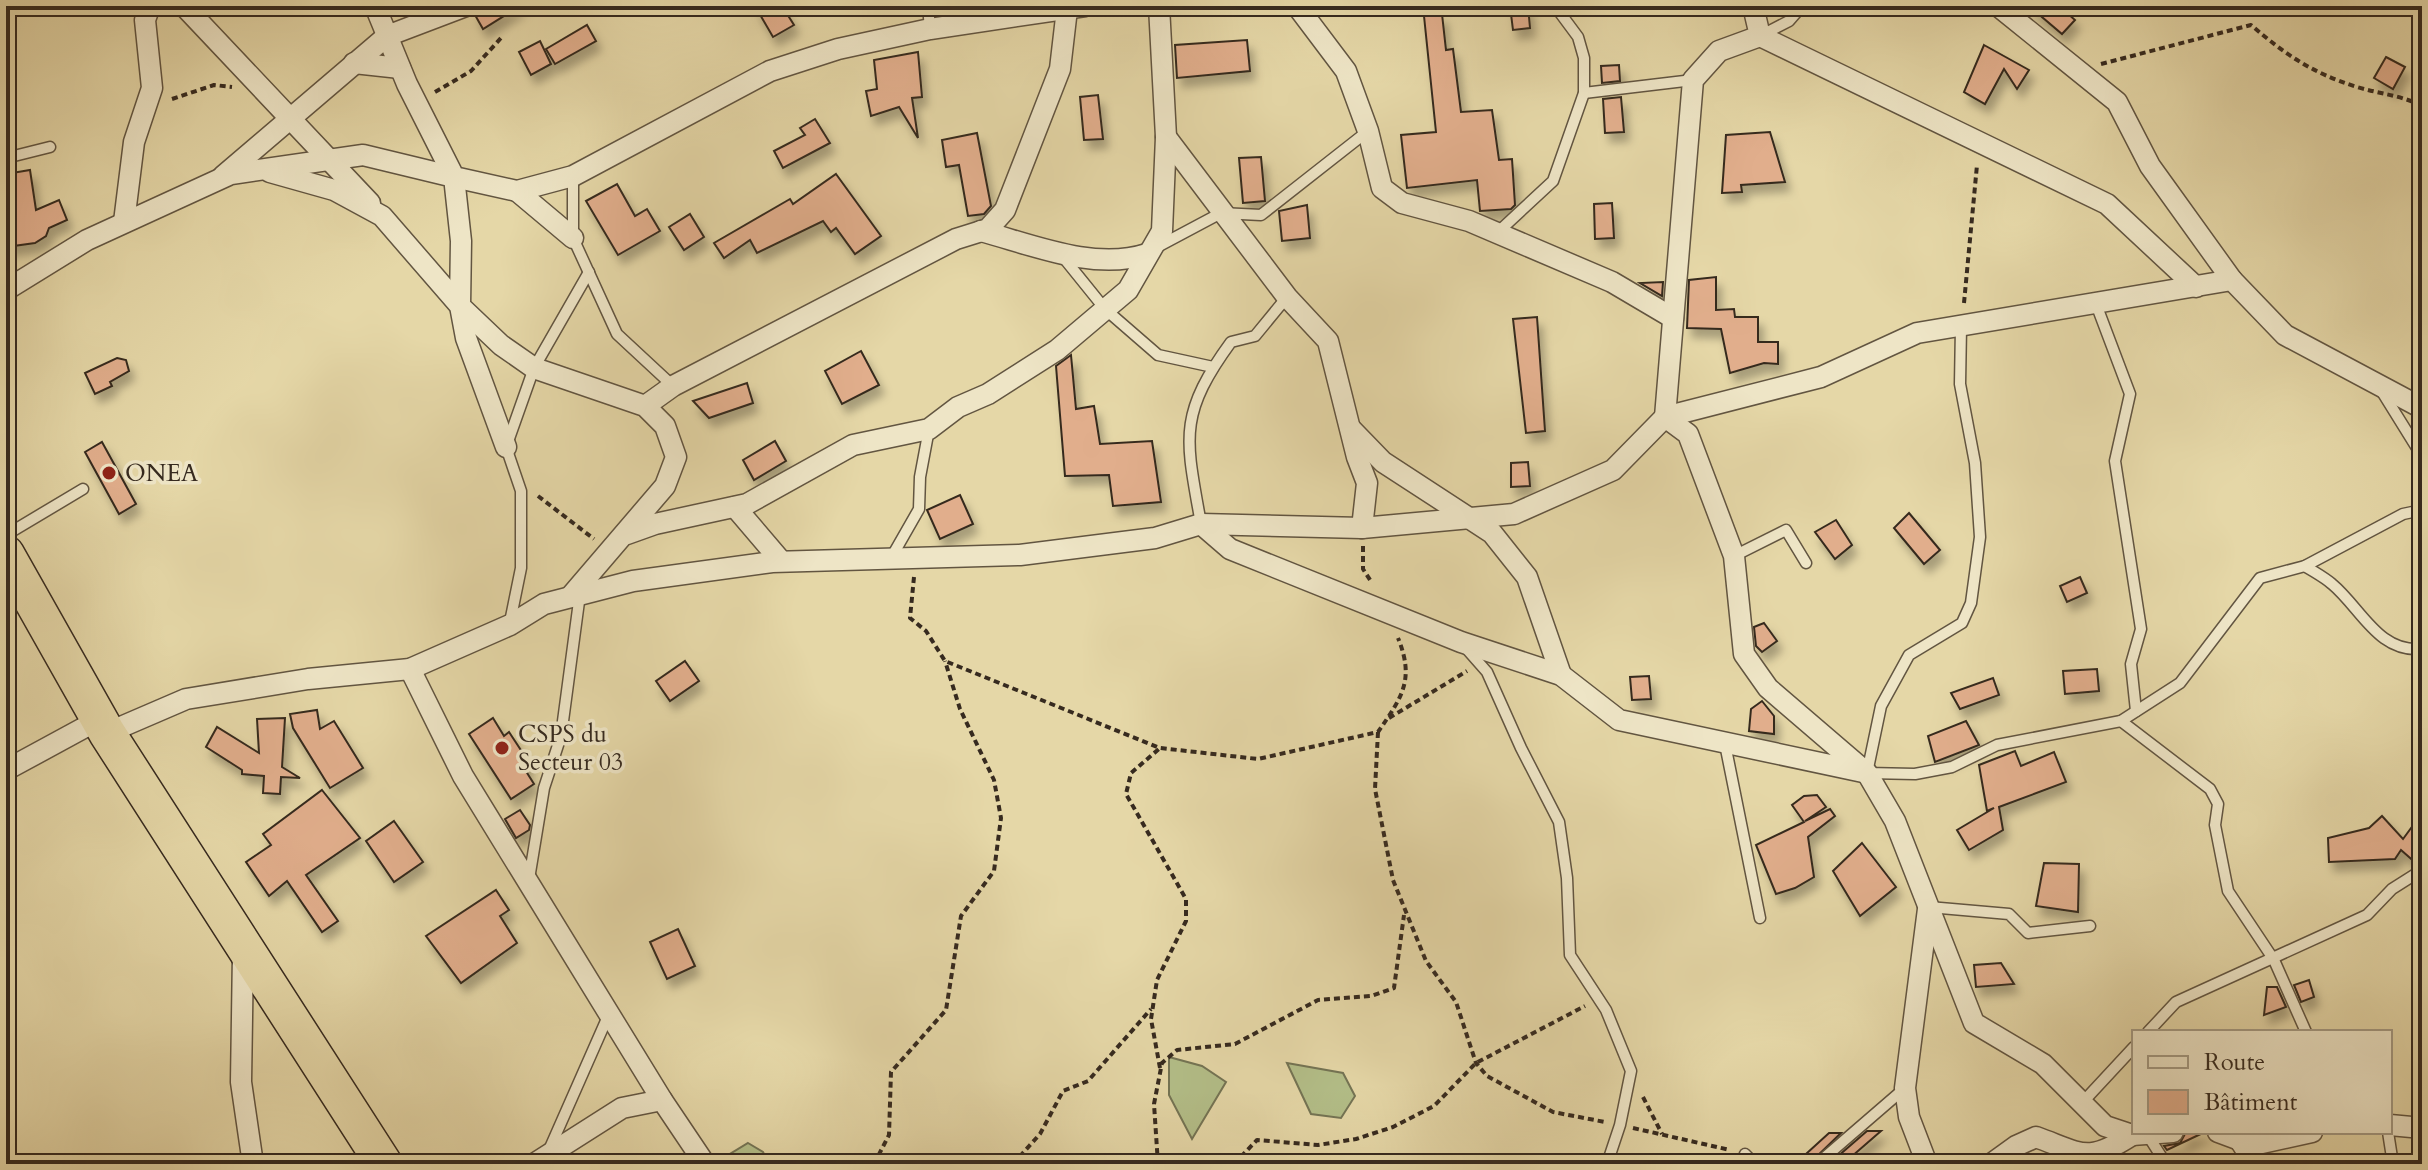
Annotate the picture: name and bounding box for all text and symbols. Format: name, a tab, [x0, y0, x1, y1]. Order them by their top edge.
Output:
place label: ONEA	[125, 457, 199, 490]
marker: ONEA	[100, 464, 118, 482]
place label: CSPS du Secteur 03	[518, 718, 623, 779]
marker: CSPS du Secteur 03	[493, 739, 511, 757]
legend	[2132, 1030, 2392, 1134]
text: Route	[2204, 1046, 2265, 1079]
text: Bâtiment	[2204, 1086, 2298, 1119]

